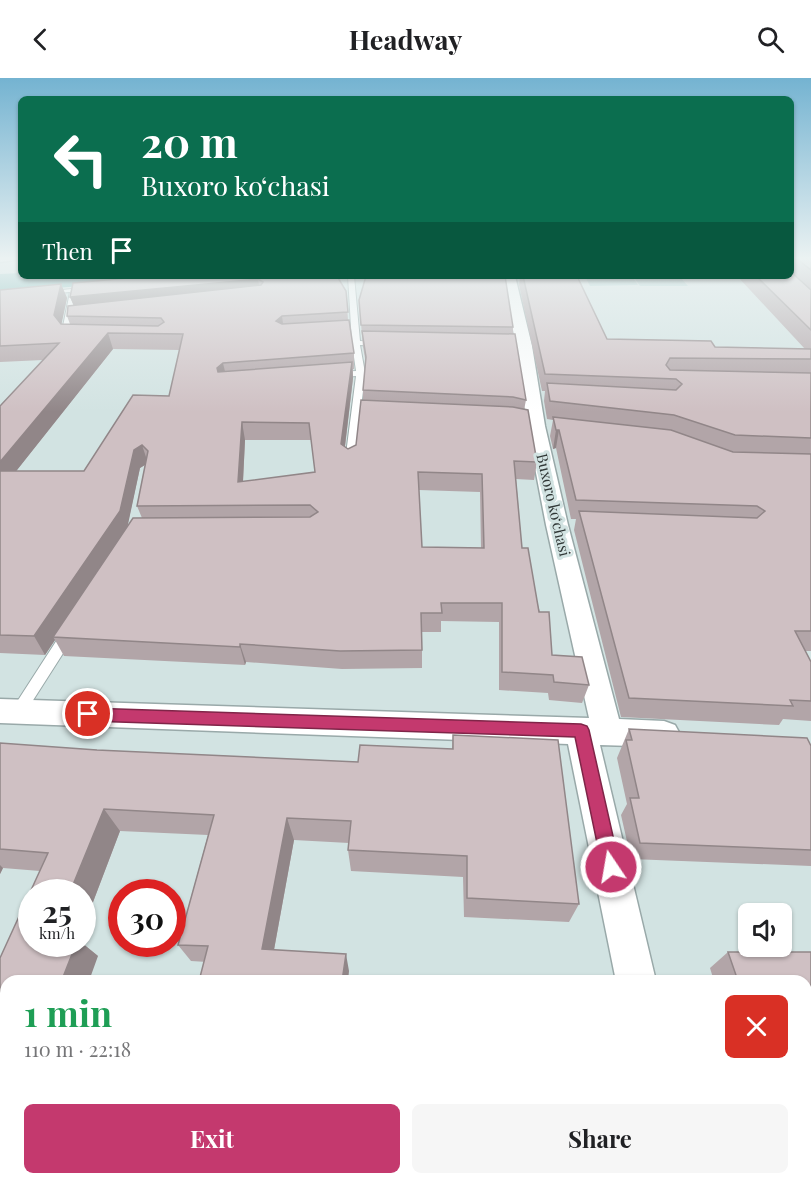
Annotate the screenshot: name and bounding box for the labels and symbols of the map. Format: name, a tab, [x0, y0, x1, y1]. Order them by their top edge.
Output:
street label: Buxoro koʻchasi	[532, 451, 576, 559]
pin	[62, 688, 113, 739]
position arrow	[579, 835, 643, 899]
speed limit sign: 30	[108, 879, 186, 957]

